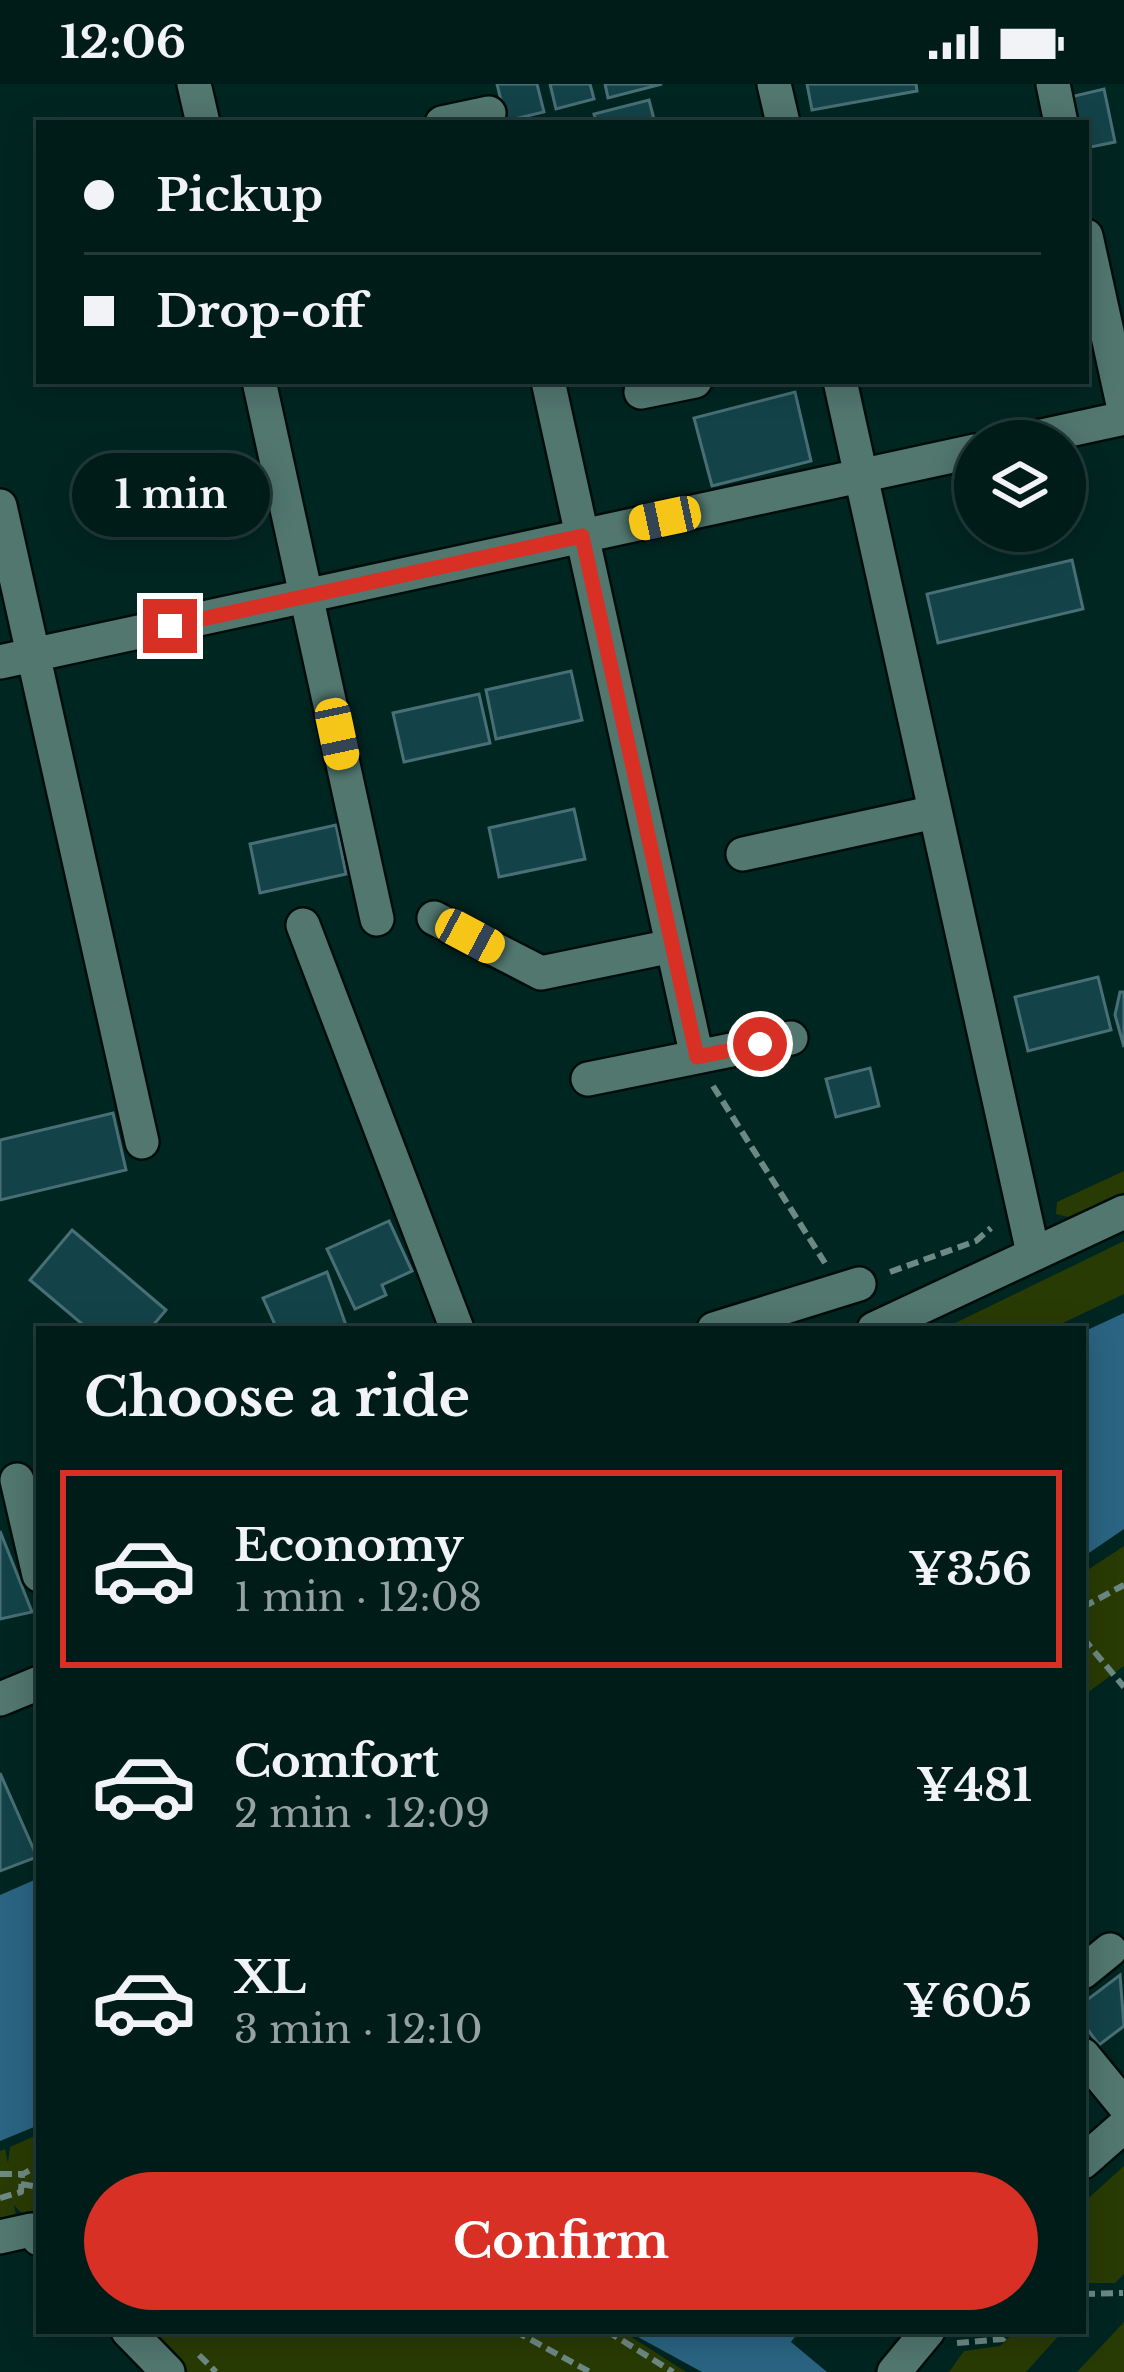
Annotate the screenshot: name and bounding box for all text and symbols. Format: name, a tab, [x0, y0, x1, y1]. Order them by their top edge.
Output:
text: 12:06	[60, 14, 186, 70]
text: Pickup	[156, 167, 323, 223]
text: Drop-off	[156, 283, 366, 339]
map controls	[954, 420, 1086, 552]
button: layers	[954, 420, 1086, 552]
callout: 1 min	[71, 452, 269, 536]
text: 1 min	[115, 470, 227, 519]
car	[626, 493, 704, 543]
route end	[143, 599, 197, 653]
car	[312, 695, 362, 773]
car	[430, 903, 510, 969]
route start	[733, 1017, 787, 1071]
text: Choose a ride	[84, 1364, 470, 1431]
icon: car	[90, 1515, 198, 1623]
text: Economy	[234, 1517, 464, 1573]
text: ¥356	[908, 1541, 1032, 1597]
text: 1 min · 12:08	[234, 1573, 482, 1622]
icon: car	[90, 1731, 198, 1839]
text: Comfort	[234, 1733, 439, 1789]
text: ¥481	[916, 1757, 1032, 1813]
text: 2 min · 12:09	[234, 1789, 490, 1838]
icon: car	[90, 1947, 198, 2055]
text: XL	[234, 1949, 306, 2005]
text: ¥605	[903, 1973, 1032, 2029]
text: 3 min · 12:10	[234, 2005, 483, 2054]
button: Confirm	[84, 2172, 1038, 2310]

